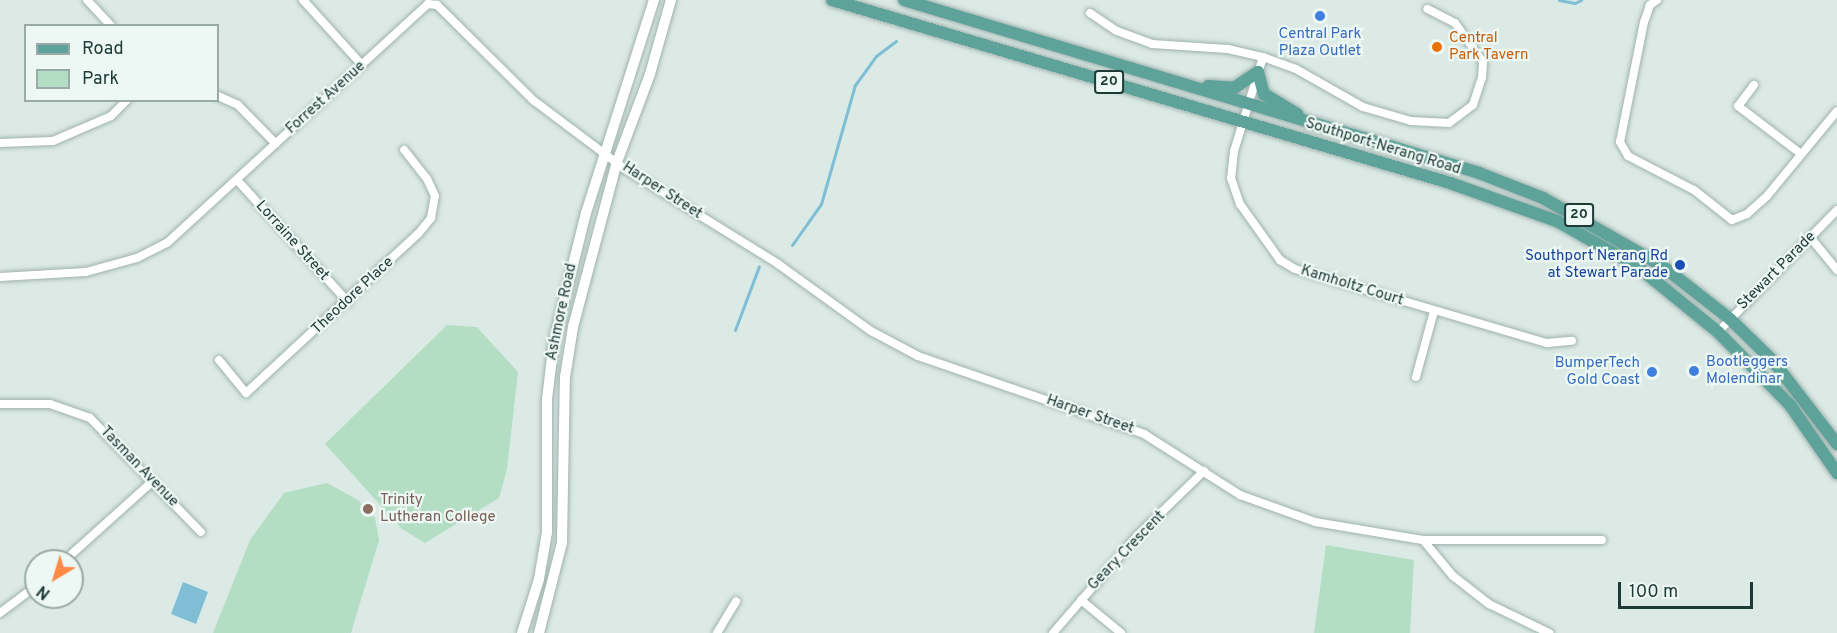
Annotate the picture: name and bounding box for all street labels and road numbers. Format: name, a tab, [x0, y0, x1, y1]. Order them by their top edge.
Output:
street label: Forrest Avenue	[282, 58, 370, 138]
road number: 20	[1094, 71, 1124, 93]
street label: Southport-Nerang Road	[1303, 115, 1463, 179]
street label: Harper Street	[619, 159, 705, 223]
street label: Lorraine Street	[251, 197, 333, 285]
road number: 20	[1564, 204, 1594, 226]
street label: Stewart Parade	[1734, 228, 1820, 314]
street label: Theodore Place	[308, 254, 398, 338]
street label: Ashmore Road	[543, 262, 581, 362]
street label: Kamholtz Court	[1298, 262, 1406, 310]
street label: Harper Street	[1044, 392, 1136, 438]
street label: Tasman Avenue	[96, 423, 182, 511]
street label: Geary Crescent	[1085, 508, 1169, 594]

